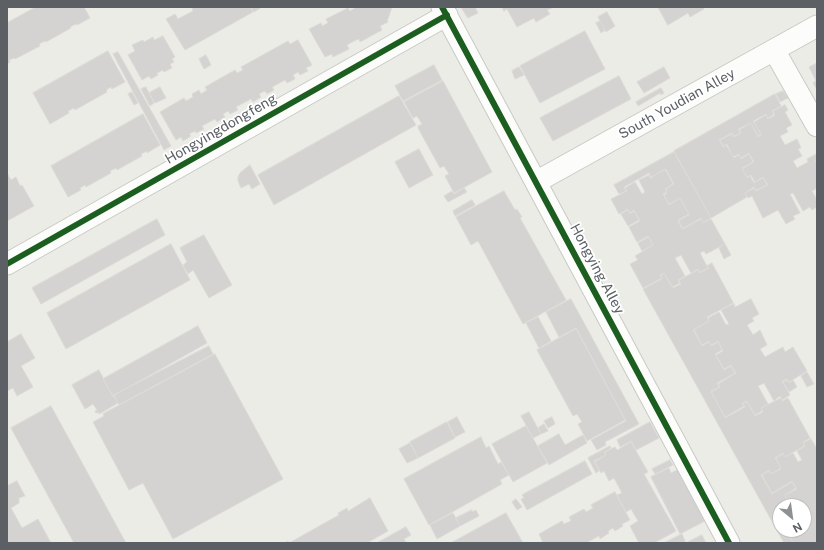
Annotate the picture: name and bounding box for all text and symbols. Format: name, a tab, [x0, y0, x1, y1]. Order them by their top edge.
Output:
street label: South Youdian Alley	[616, 65, 738, 143]
street label: Hongyingdongfeng	[162, 90, 280, 168]
street label: Hongying Alley	[566, 221, 628, 317]
north arrow	[772, 498, 812, 538]
text: N	[791, 520, 804, 535]

